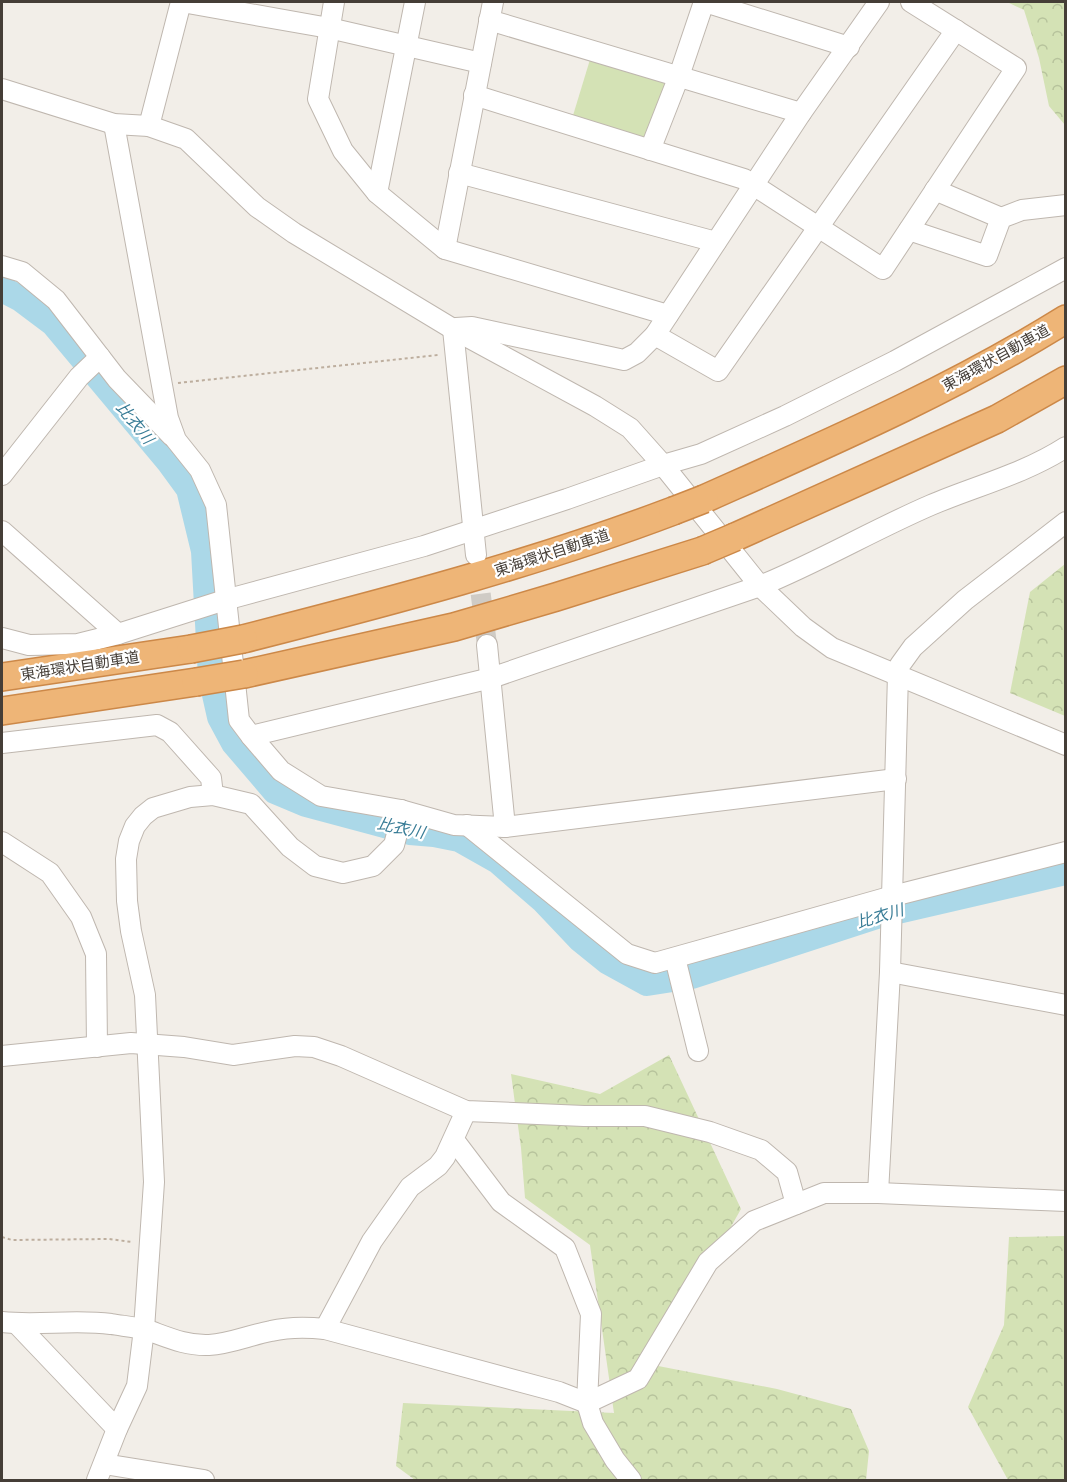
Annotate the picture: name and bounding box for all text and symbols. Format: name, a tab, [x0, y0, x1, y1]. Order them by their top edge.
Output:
street label: 東海環状自動車道	[939, 321, 1053, 395]
water label: 比衣川	[113, 398, 159, 449]
street label: 東海環状自動車道	[492, 526, 612, 580]
street label: 東海環状自動車道	[19, 648, 141, 684]
water label: 比衣川	[376, 814, 428, 843]
water label: 比衣川	[854, 900, 908, 932]

